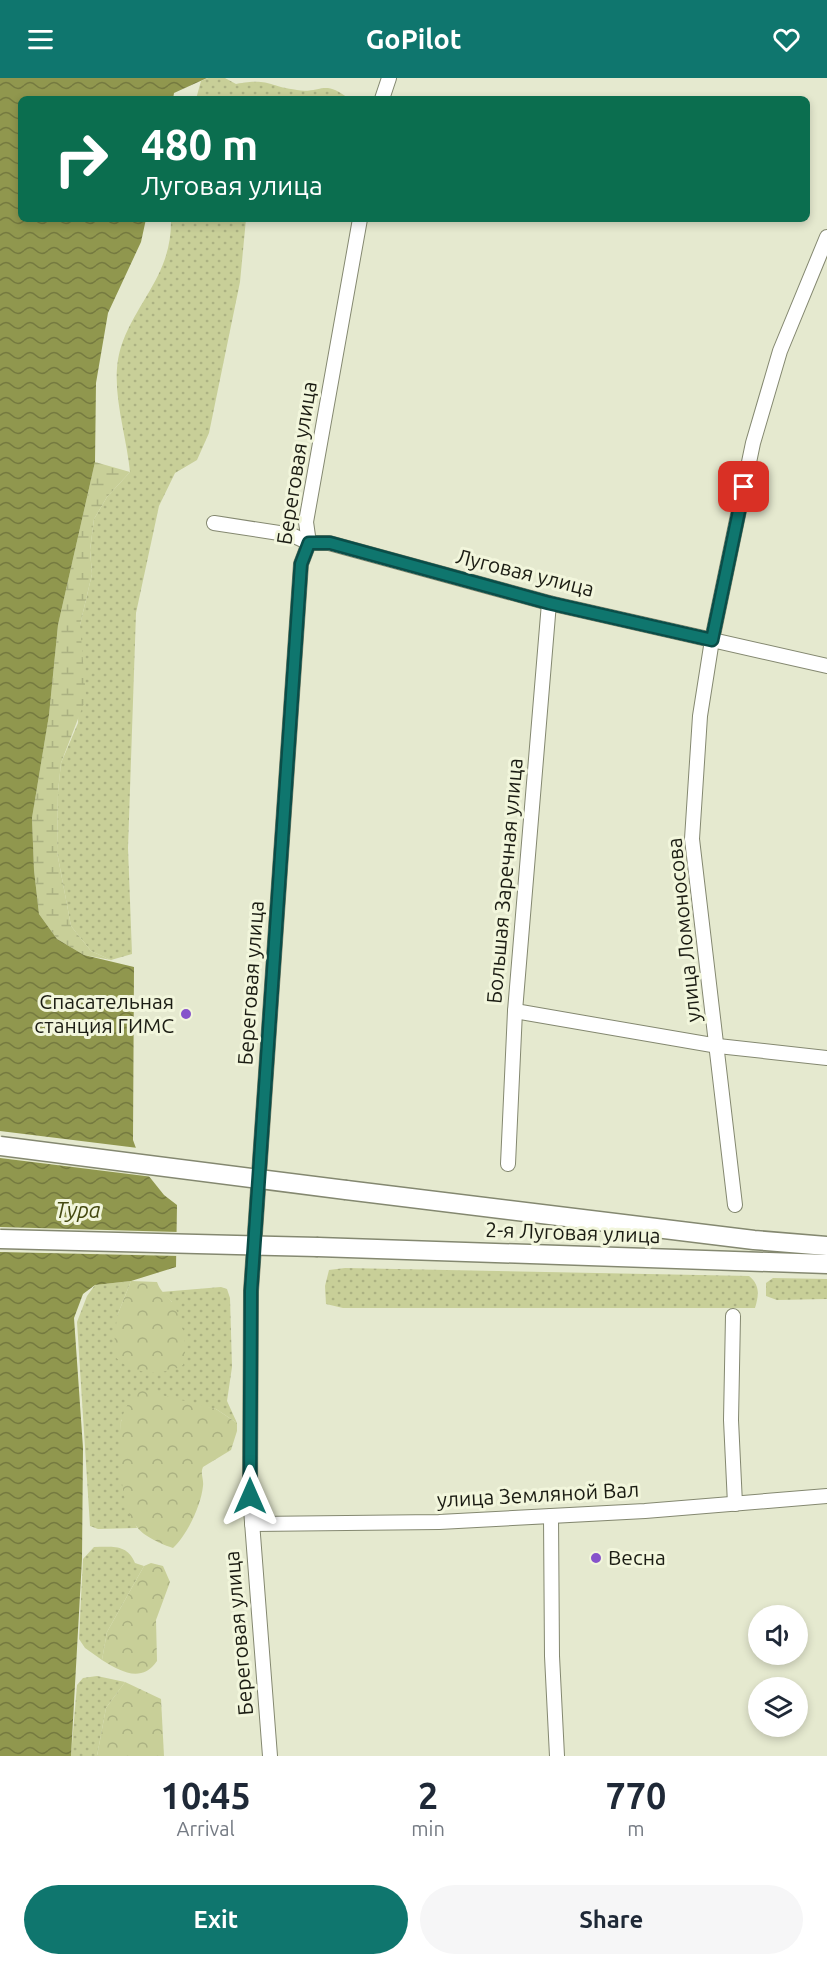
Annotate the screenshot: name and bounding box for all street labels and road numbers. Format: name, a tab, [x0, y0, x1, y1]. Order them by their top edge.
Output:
street label: Береговая улица	[271, 379, 321, 546]
street label: Луговая улица	[454, 543, 597, 601]
street label: Большая Заречная улица	[481, 757, 527, 1005]
street label: улица Ломоносова	[661, 837, 705, 1024]
street label: Береговая улица	[232, 900, 268, 1066]
street label: 2-я Луговая улица	[485, 1217, 661, 1247]
street label: улица Земляной Вал	[436, 1477, 640, 1511]
street label: Береговая улица	[219, 1550, 257, 1716]

